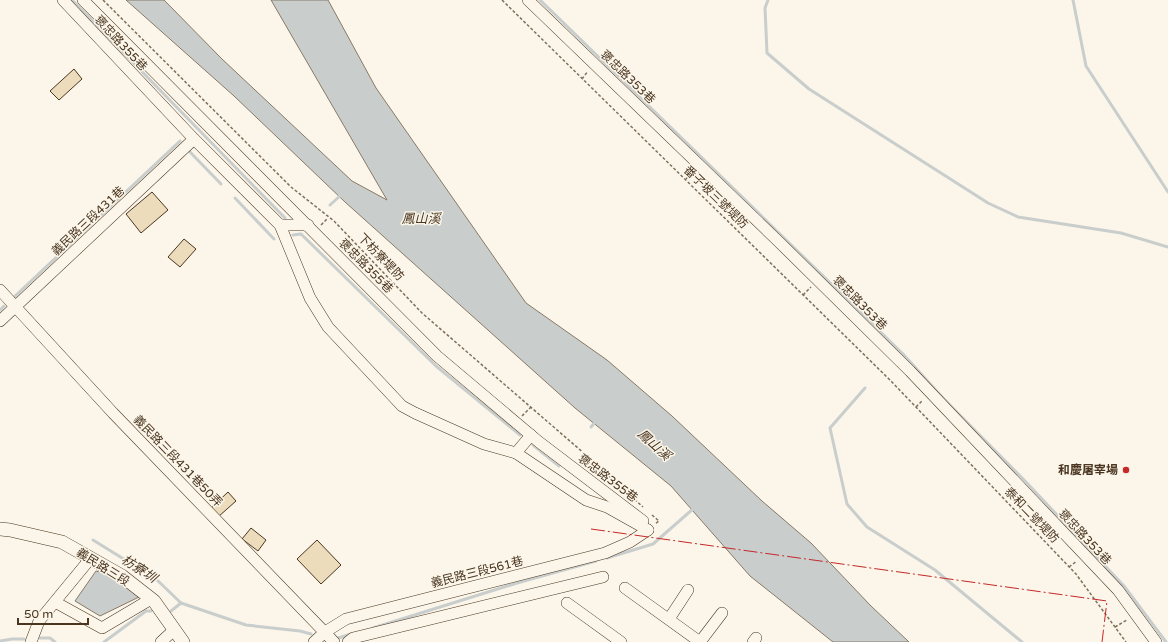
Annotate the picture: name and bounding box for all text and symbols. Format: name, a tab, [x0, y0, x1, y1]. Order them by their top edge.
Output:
street label: 褒忠路355巷	[92, 12, 150, 74]
street label: 褒忠路353巷	[598, 47, 658, 107]
street label: 番子坡三號堤防	[681, 163, 751, 231]
street label: 義民路三段431巷	[49, 184, 127, 258]
water label: 鳳山溪	[401, 211, 442, 227]
street label: 下枋寮堤防	[355, 231, 407, 283]
street label: 褒忠路355巷	[336, 236, 396, 296]
street label: 褒忠路353巷	[830, 273, 890, 333]
street label: 義民路三段431巷50弄	[131, 412, 225, 510]
water label: 鳳山溪	[634, 426, 675, 465]
street label: 褒忠路355巷	[576, 451, 640, 505]
place label: 和慶屠宰場	[1058, 463, 1118, 477]
marker: 和慶屠宰場	[1121, 465, 1131, 475]
street label: 泰和二號堤防	[1002, 484, 1062, 546]
street label: 褒忠路353巷	[1056, 506, 1114, 568]
street label: 義民路三段	[74, 545, 132, 589]
water label: 枋寮圳	[118, 552, 161, 587]
street label: 義民路三段561巷	[429, 554, 525, 590]
scale bar	[18, 600, 88, 626]
text: 50 m	[24, 607, 53, 621]

